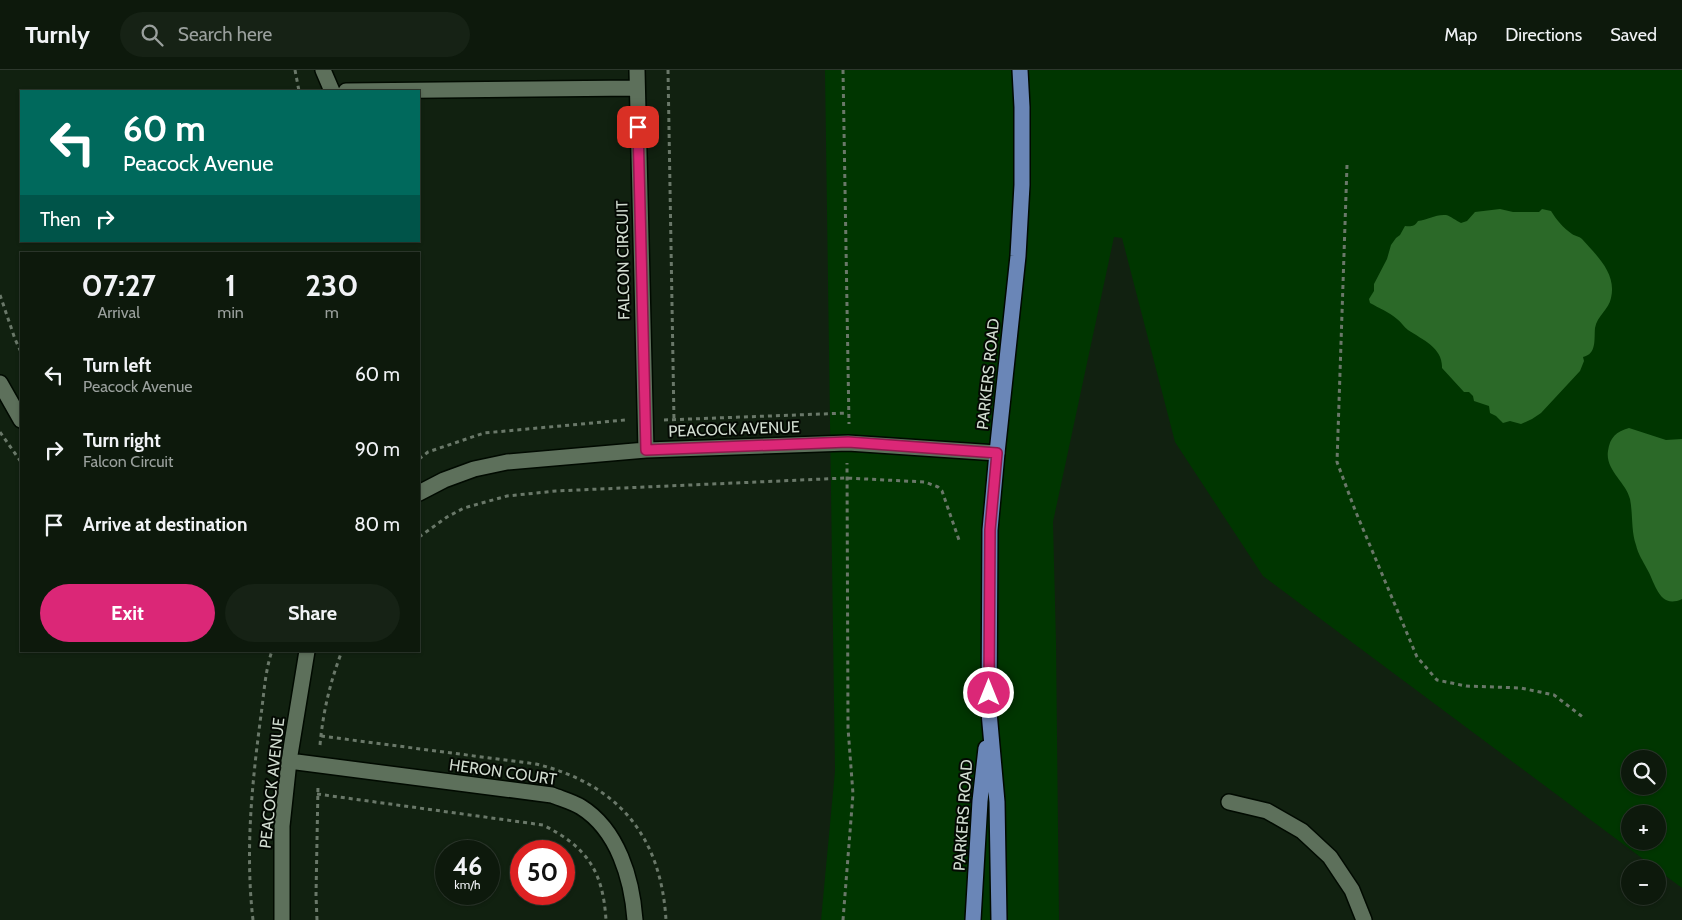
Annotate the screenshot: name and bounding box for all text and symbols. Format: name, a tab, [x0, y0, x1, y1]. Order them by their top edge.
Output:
search box	[120, 12, 470, 57]
text: Turnly	[25, 20, 90, 49]
icon: search	[138, 21, 166, 49]
text: Search here	[178, 23, 272, 46]
text: Map	[1444, 24, 1477, 46]
text: Directions	[1505, 24, 1582, 46]
text: Saved	[1610, 24, 1657, 46]
pin	[617, 106, 659, 148]
text: 60 m	[123, 107, 206, 150]
icon: left	[40, 110, 105, 175]
icon: arrive	[624, 113, 652, 141]
text: Peacock Avenue	[123, 150, 274, 177]
street label: FALCON CIRCUIT	[612, 200, 634, 320]
icon: right	[91, 205, 119, 233]
text: Then	[40, 208, 81, 231]
text: 07:27	[82, 267, 156, 304]
text: 1	[225, 267, 236, 304]
text: 230	[305, 267, 358, 304]
text: Arrival	[97, 303, 140, 322]
text: min	[217, 303, 244, 322]
text: m	[325, 303, 339, 322]
street label: PARKERS ROAD	[973, 317, 1003, 431]
text: Turn left	[83, 354, 151, 377]
icon: left	[40, 361, 68, 389]
text: 60 m	[355, 363, 400, 386]
text: Peacock Avenue	[83, 377, 193, 396]
street label: PEACOCK AVENUE	[668, 417, 800, 441]
text: Turn right	[83, 429, 161, 452]
icon: right	[40, 436, 68, 464]
text: 90 m	[355, 438, 400, 461]
text: Falcon Circuit	[83, 452, 173, 471]
icon: arrive	[40, 511, 68, 539]
text: Arrive at destination	[83, 513, 247, 536]
text: 80 m	[354, 513, 400, 536]
button: Exit	[40, 584, 215, 642]
button: Share	[225, 584, 400, 642]
position arrow	[962, 666, 1014, 718]
street label: PEACOCK AVENUE	[256, 716, 288, 849]
map controls	[1621, 750, 1666, 905]
button: search	[1621, 750, 1666, 795]
street label: HERON COURT	[448, 755, 559, 789]
street label: PARKERS ROAD	[950, 759, 976, 871]
button: +	[1621, 805, 1666, 850]
speed limit sign: 50	[510, 840, 575, 905]
text: 46	[453, 851, 482, 881]
button: −	[1621, 860, 1666, 905]
text: km/h	[454, 877, 481, 892]

